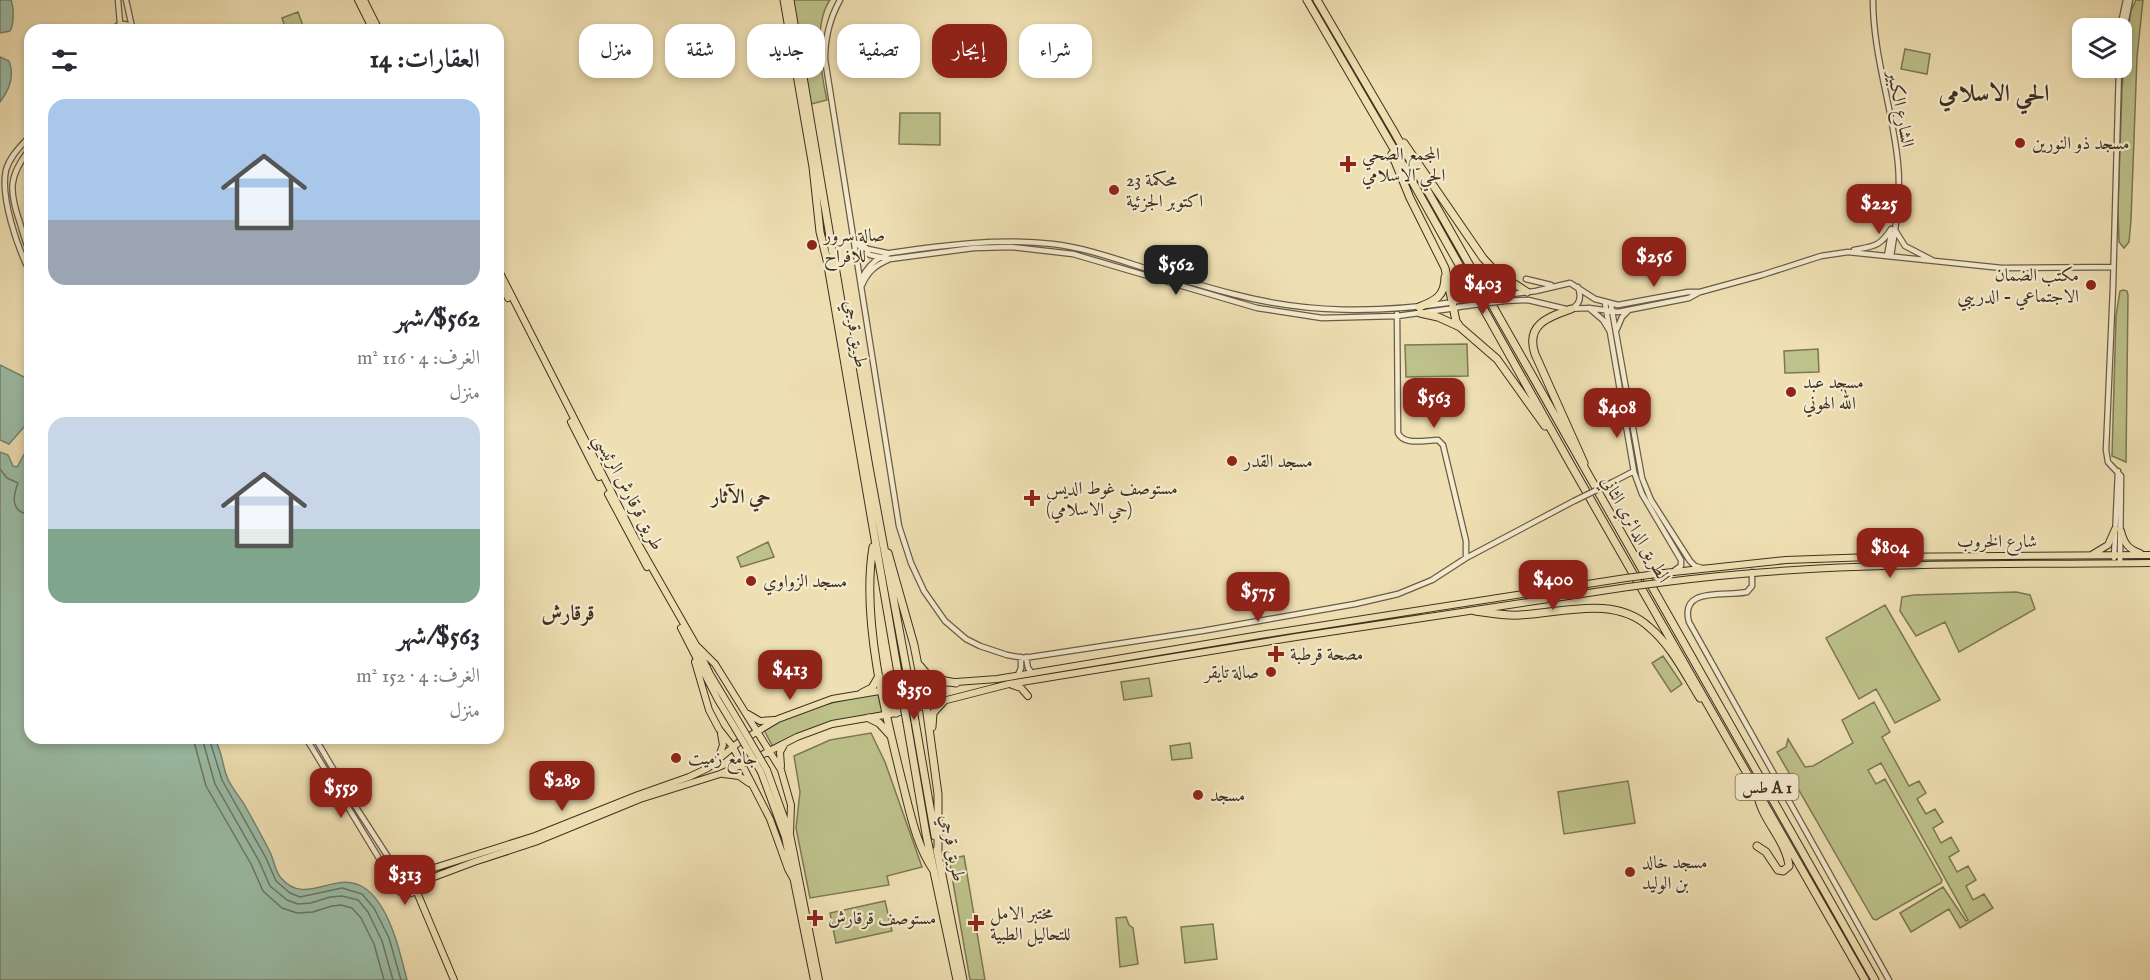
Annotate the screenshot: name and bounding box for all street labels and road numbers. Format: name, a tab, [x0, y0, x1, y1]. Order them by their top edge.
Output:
street label: الشارع الكبير	[1879, 67, 1918, 150]
street label: طريق قرجي	[835, 299, 872, 370]
street label: طريق قرقارش الرئيسي	[584, 431, 668, 557]
street label: الطريق الدائري الثاني	[1593, 472, 1675, 588]
street label: شارع الخروب	[1957, 531, 2037, 556]
road number: طس A 1	[1736, 774, 1798, 800]
street label: طريق قرجي	[932, 813, 969, 884]

